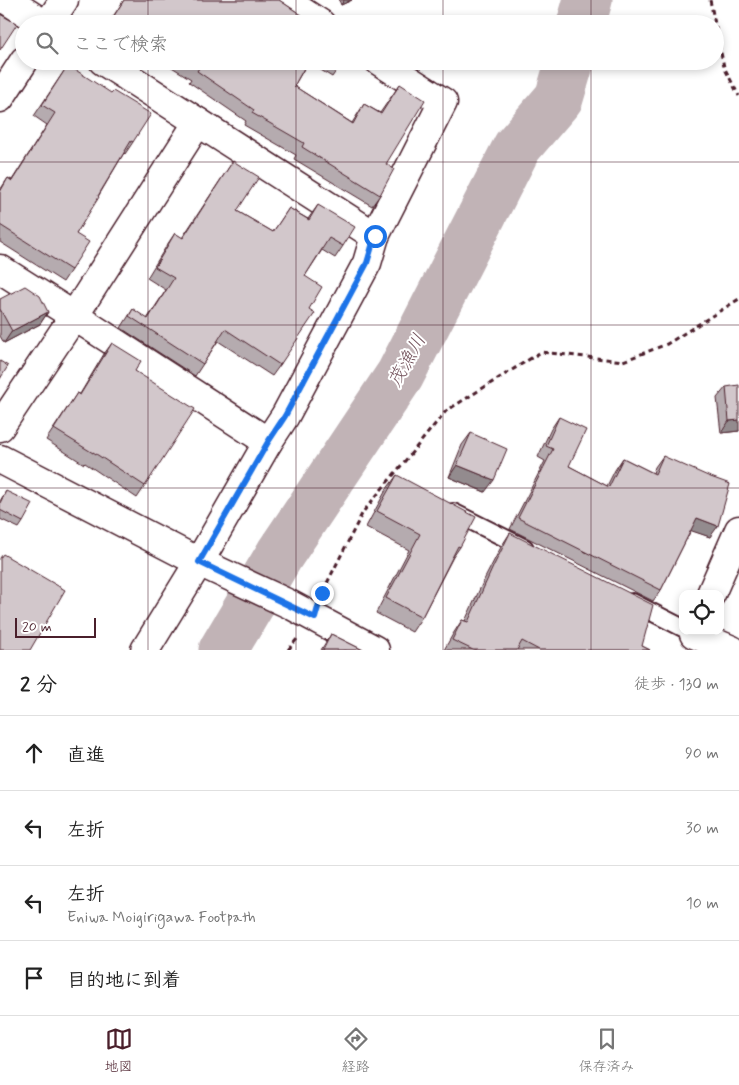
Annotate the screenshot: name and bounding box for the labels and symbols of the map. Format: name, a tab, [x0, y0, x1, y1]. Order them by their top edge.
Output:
route start	[364, 225, 387, 248]
water label: 茂漁川	[383, 330, 432, 392]
route end	[311, 582, 334, 605]
scale bar	[15, 615, 96, 638]

